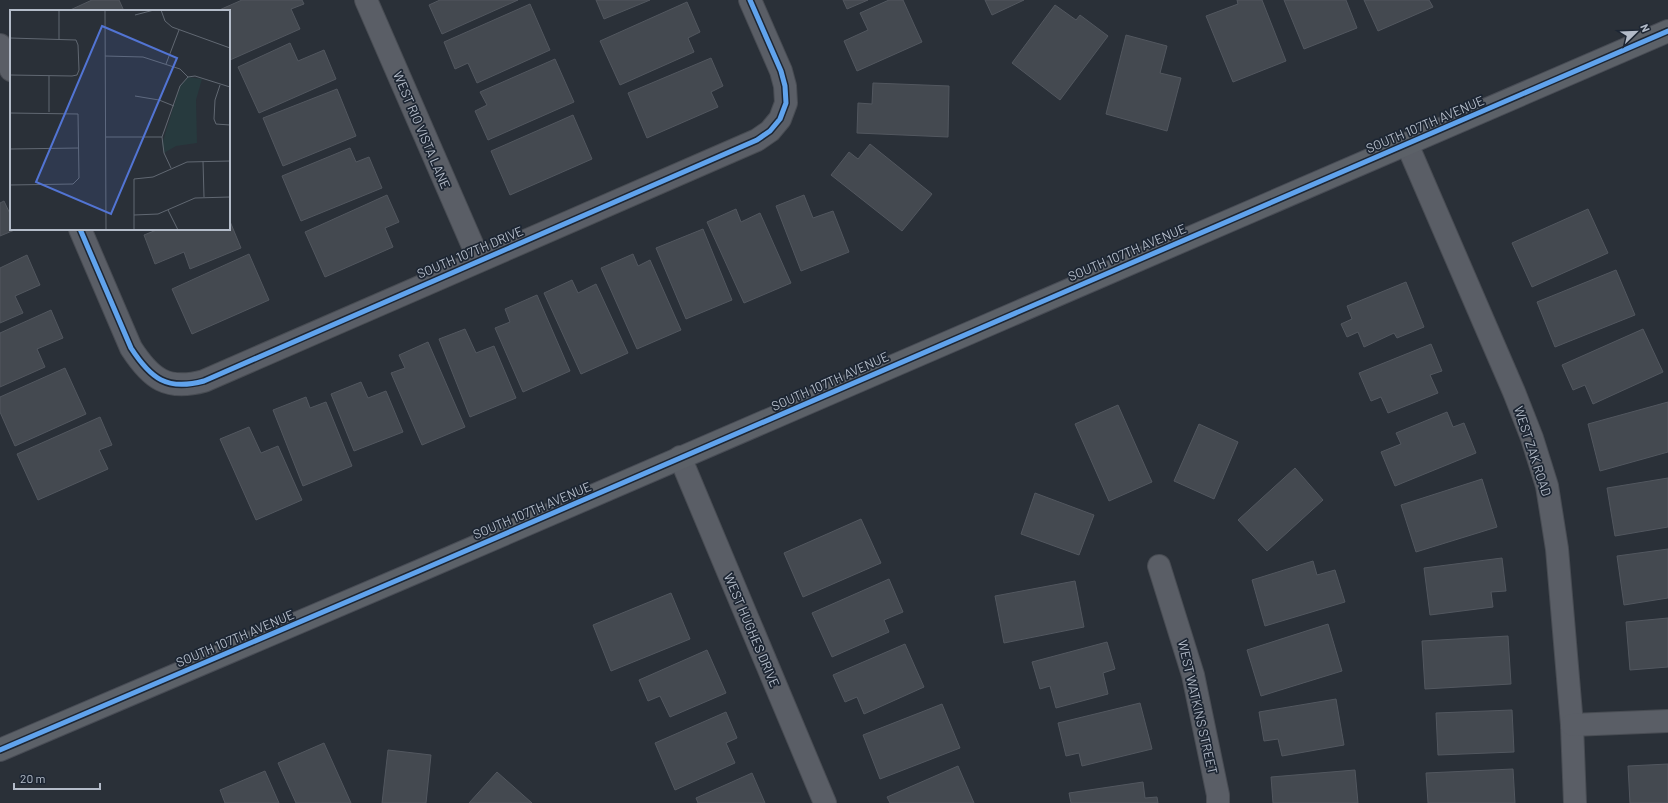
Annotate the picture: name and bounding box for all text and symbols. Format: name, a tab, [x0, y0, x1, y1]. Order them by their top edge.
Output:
inset map	[10, 10, 230, 230]
north arrow	[1616, 12, 1656, 52]
text: N	[1638, 22, 1653, 34]
street label: WEST RIO VISTA LANE	[390, 69, 454, 191]
street label: SOUTH 107TH AVENUE	[1363, 92, 1487, 156]
street label: SOUTH 107TH AVENUE	[1065, 220, 1189, 284]
street label: SOUTH 107TH DRIVE	[414, 222, 526, 282]
street label: SOUTH 107TH AVENUE	[769, 348, 891, 414]
street label: WEST ZAK ROAD	[1511, 404, 1555, 498]
street label: SOUTH 107TH AVENUE	[470, 478, 594, 542]
street label: WEST HUGHES DRIVE	[721, 571, 783, 690]
street label: SOUTH 107TH AVENUE	[173, 606, 297, 670]
street label: WEST WATKINS STREET	[1175, 638, 1221, 776]
scale bar	[14, 765, 100, 791]
text: 20 m	[20, 771, 46, 785]

